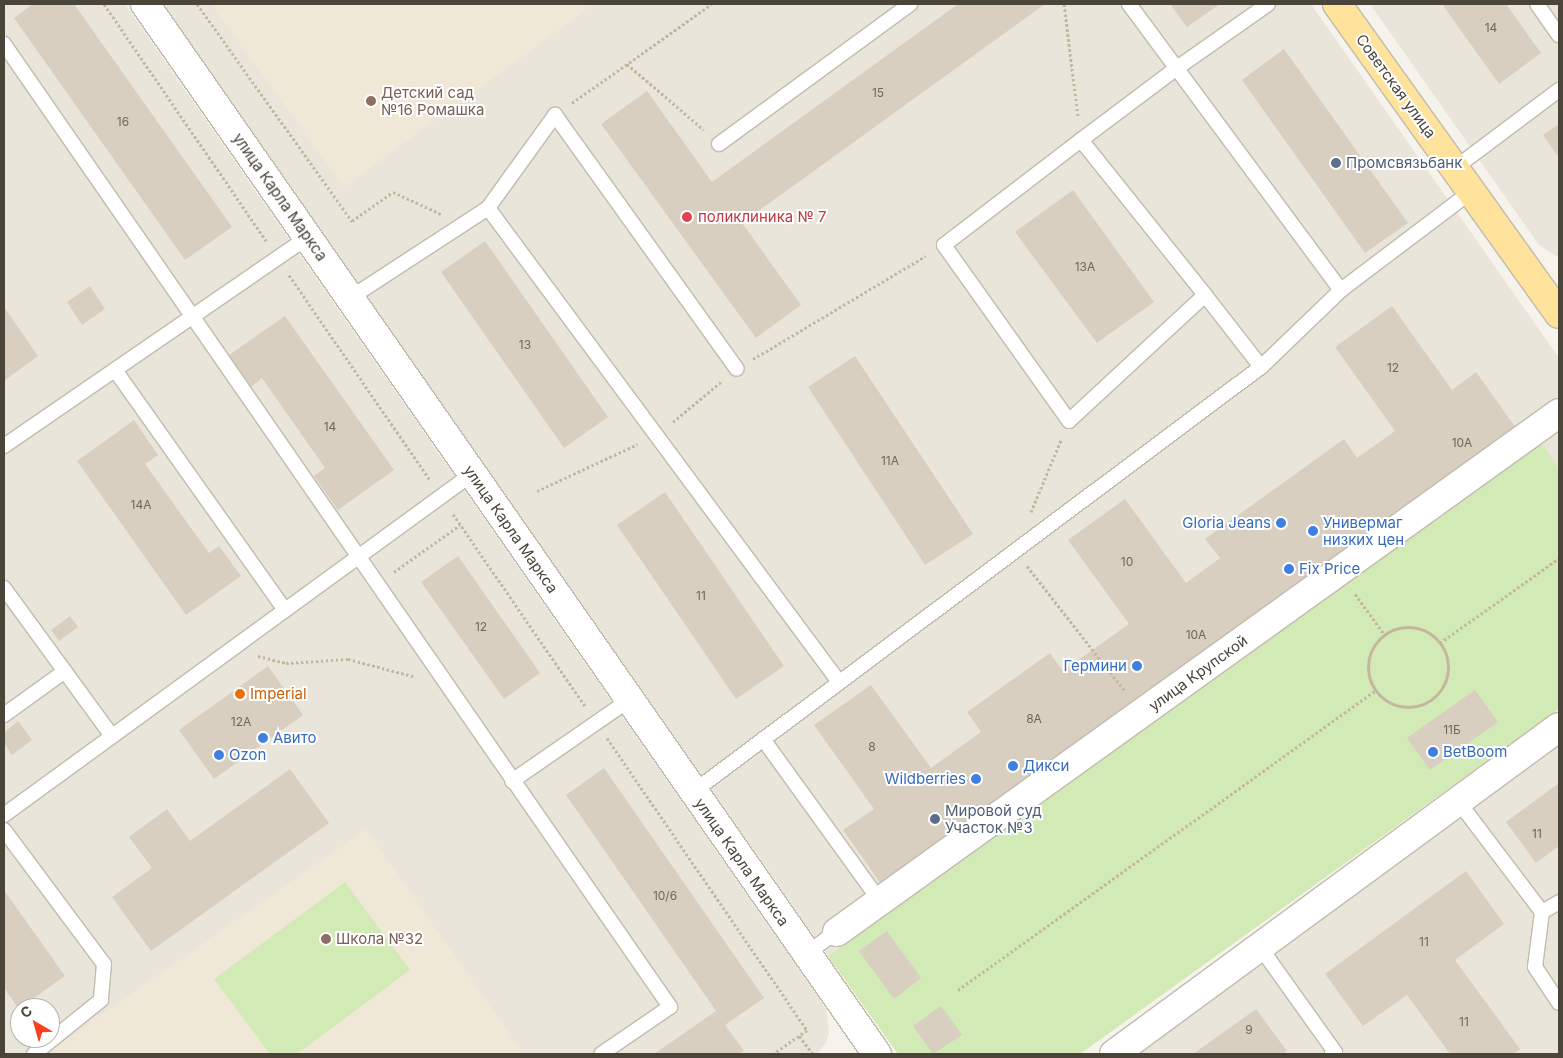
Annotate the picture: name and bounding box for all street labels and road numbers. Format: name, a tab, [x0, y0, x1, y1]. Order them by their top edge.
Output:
street label: Советская улица	[1352, 30, 1440, 142]
street label: улица Карла Маркса	[229, 130, 331, 264]
street label: улица Карла Маркса	[460, 462, 562, 596]
street label: улица Крупской	[1145, 631, 1251, 715]
street label: улица Карла Маркса	[691, 795, 793, 929]

